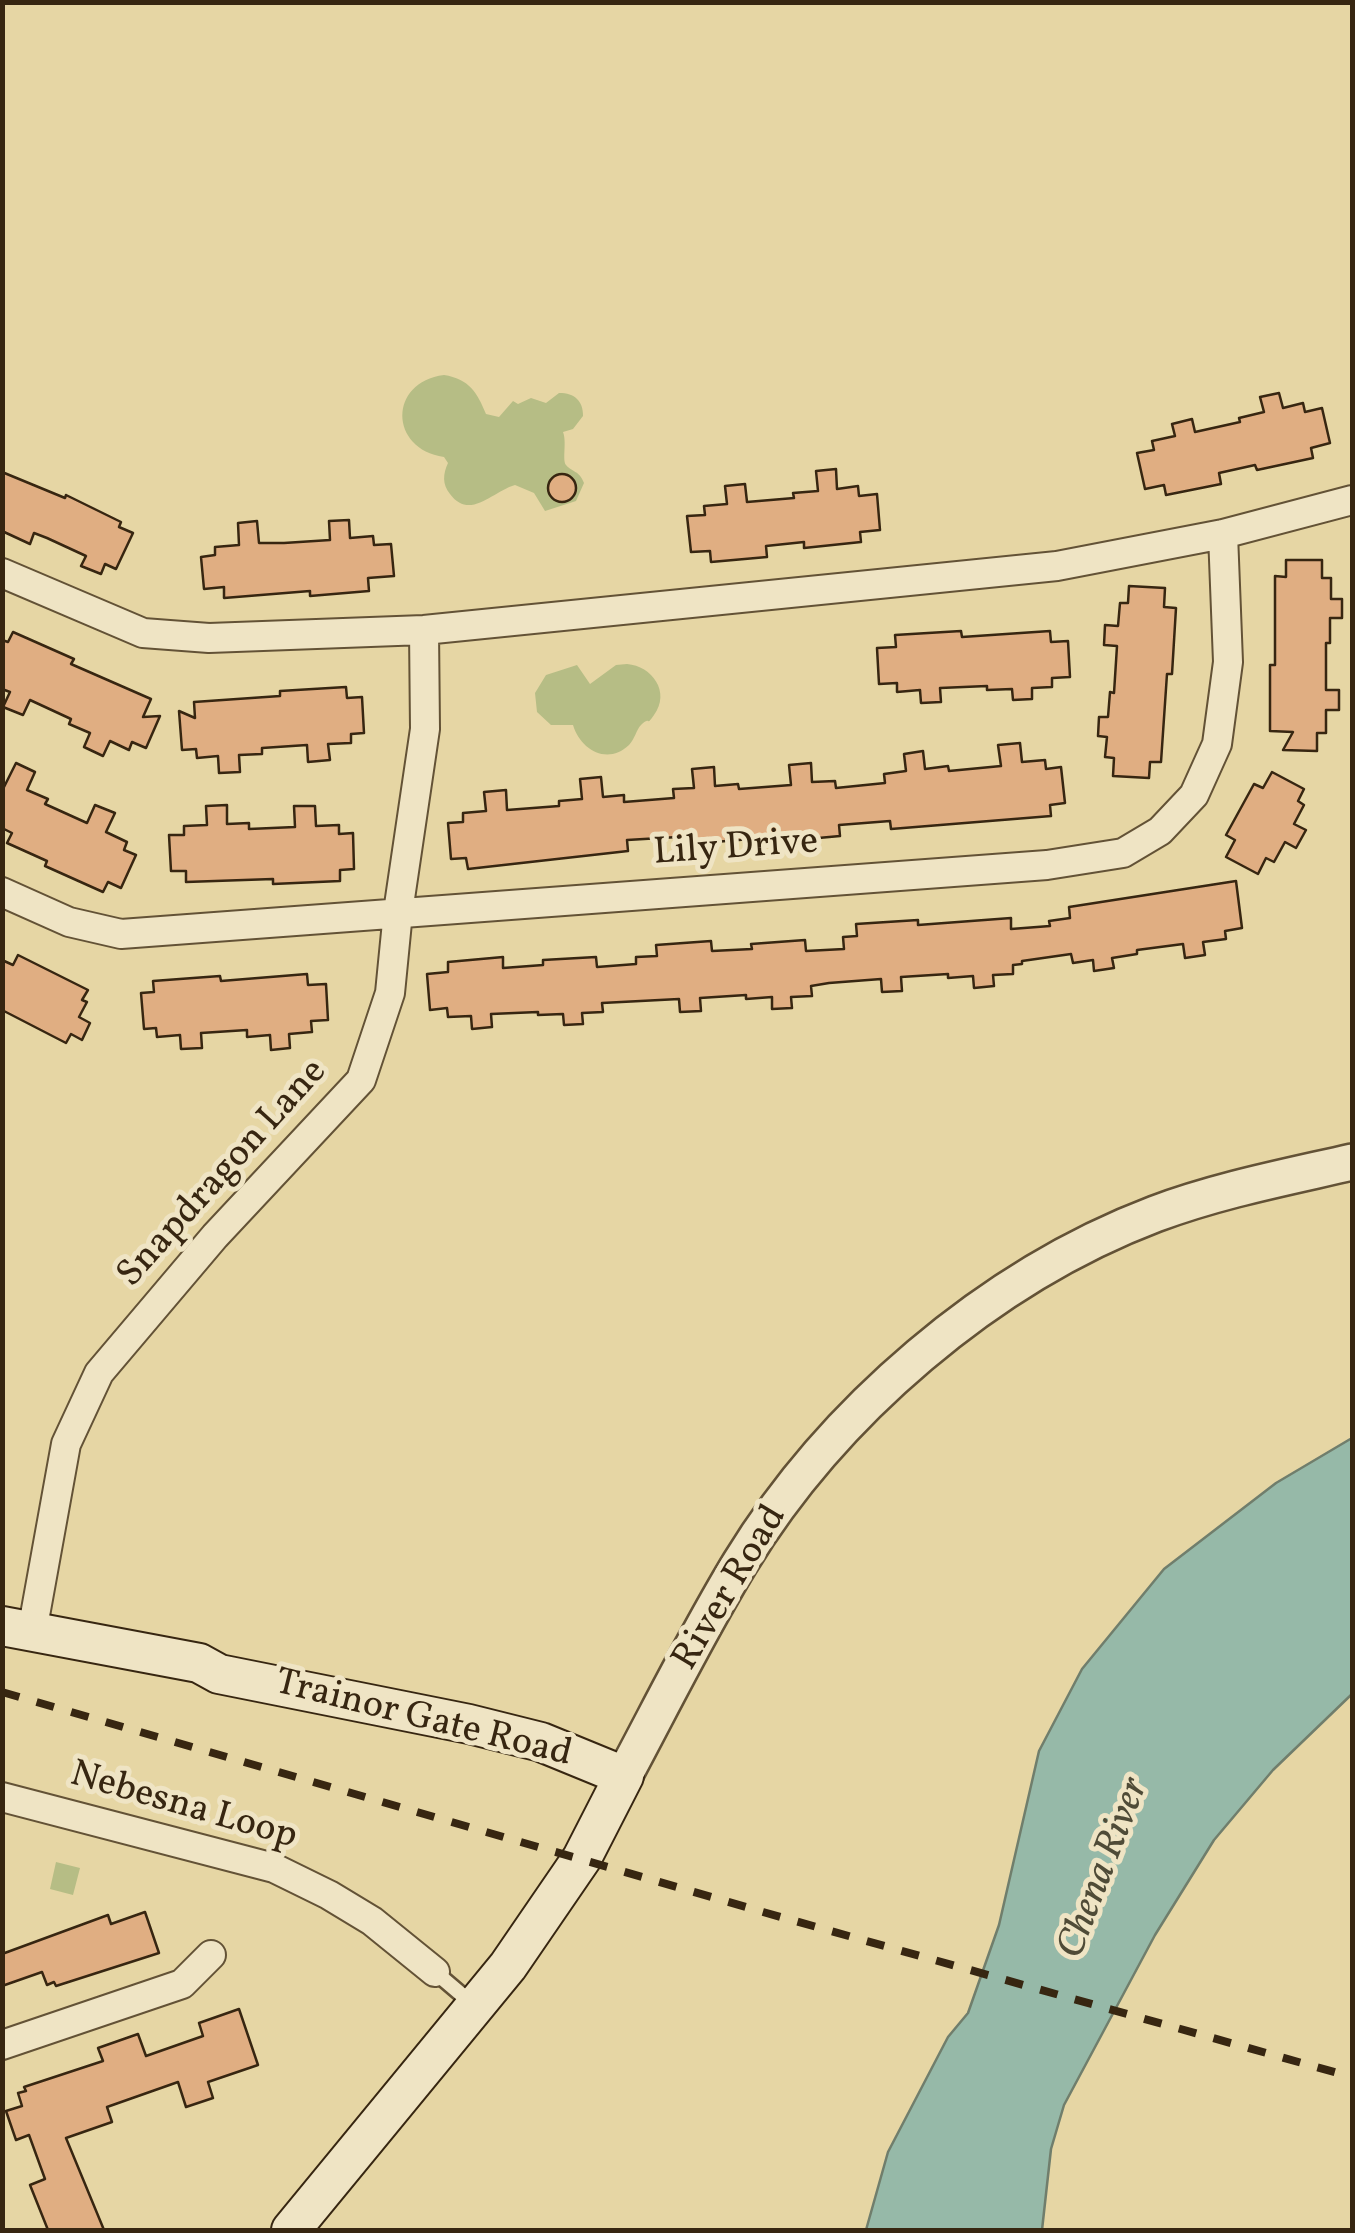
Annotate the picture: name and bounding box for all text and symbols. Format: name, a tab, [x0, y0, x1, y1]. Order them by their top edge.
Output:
street label: Lily Drive	[652, 821, 820, 879]
street label: Snapdragon Lane	[110, 1051, 338, 1299]
street label: River Road	[665, 1498, 799, 1680]
street label: Trainor Gate Road	[270, 1662, 576, 1780]
street label: Nebesna Loop	[64, 1754, 302, 1862]
water label: Chena River	[1050, 1772, 1162, 1966]

